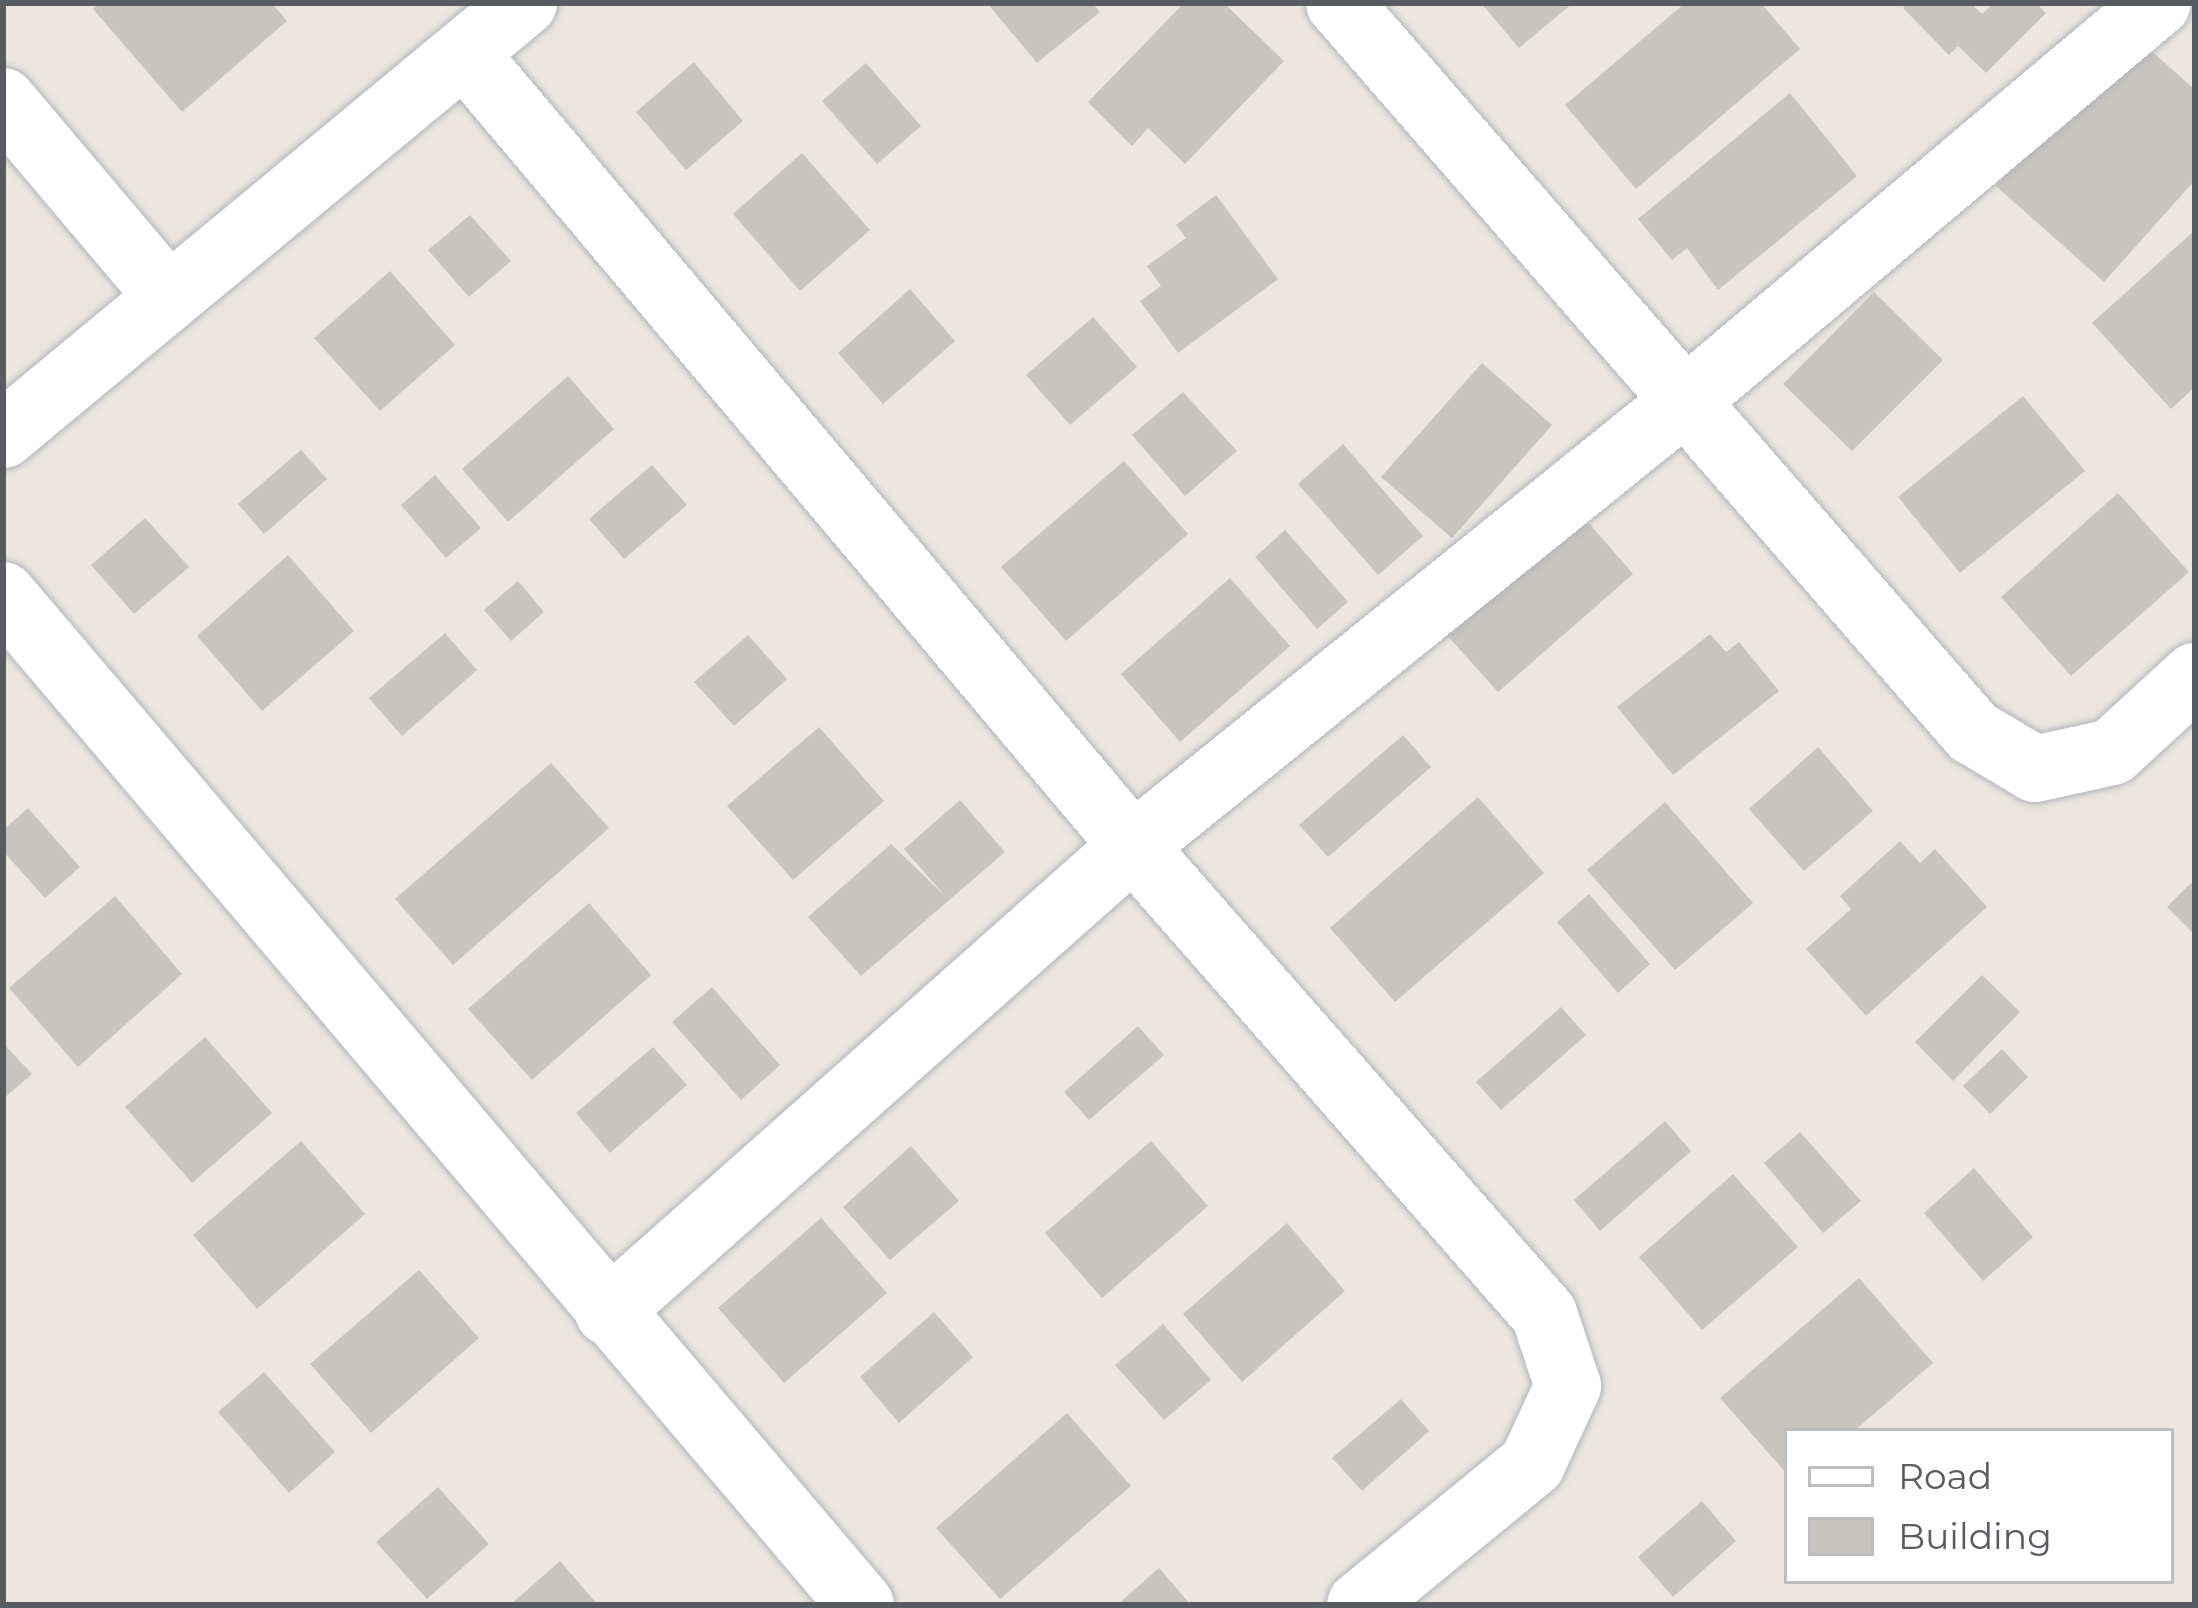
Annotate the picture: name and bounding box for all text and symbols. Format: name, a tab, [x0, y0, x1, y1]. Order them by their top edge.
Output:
legend	[1784, 1428, 2174, 1584]
text: Road	[1898, 1454, 1992, 1498]
text: Building	[1898, 1514, 2052, 1558]

